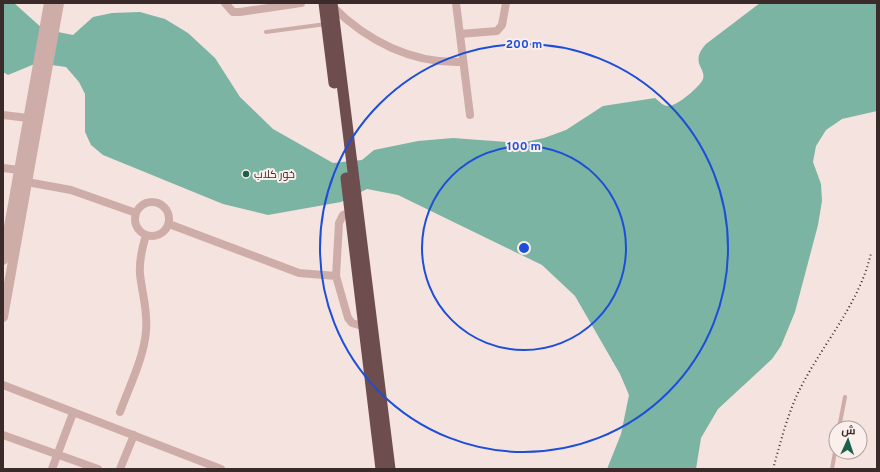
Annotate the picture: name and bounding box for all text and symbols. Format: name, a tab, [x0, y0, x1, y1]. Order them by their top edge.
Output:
text: 200 m	[506, 37, 542, 53]
text: 100 m	[507, 139, 541, 155]
place label: خور كلاب	[254, 168, 295, 182]
marker: خور كلاب	[241, 169, 251, 179]
centre of rings	[517, 241, 531, 255]
north arrow	[828, 420, 868, 460]
text: ش	[841, 424, 856, 438]

